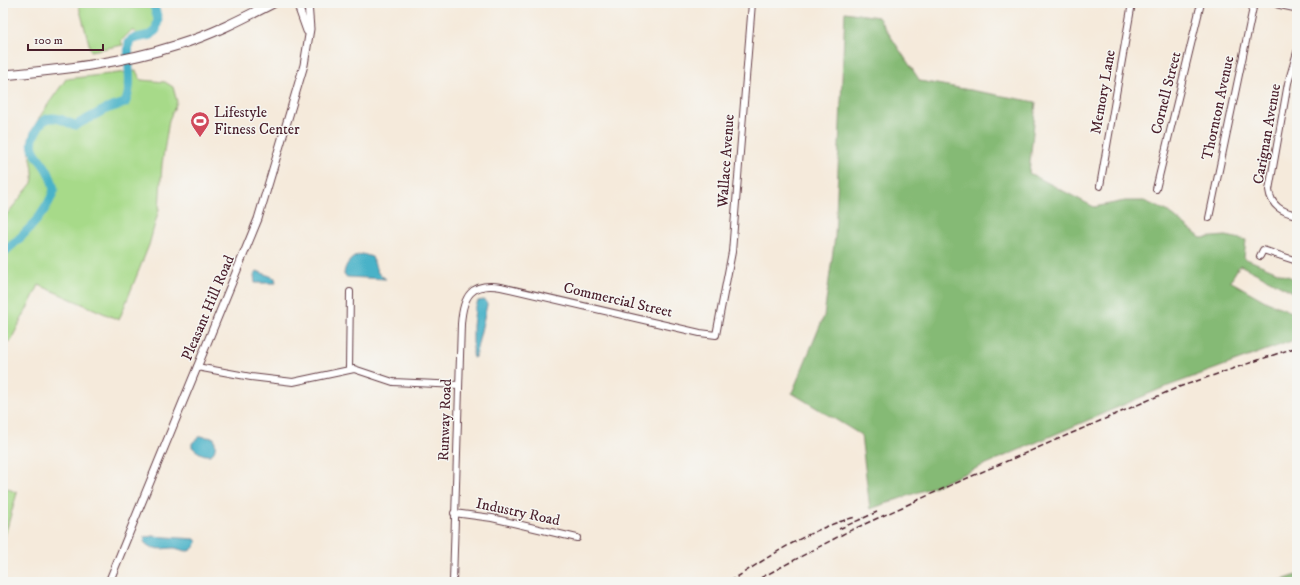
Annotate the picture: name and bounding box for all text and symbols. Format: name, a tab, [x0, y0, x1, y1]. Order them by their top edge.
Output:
scale bar	[28, 26, 103, 52]
text: 100 m	[34, 33, 63, 48]
street label: Memory Lane	[1086, 48, 1120, 136]
street label: Cornell Street	[1147, 50, 1185, 136]
street label: Thornton Avenue	[1198, 54, 1238, 162]
street label: Carignan Avenue	[1249, 82, 1285, 186]
place label: Lifestyle Fitness Center	[214, 103, 300, 139]
sports icon: Lifestyle Fitness Center	[189, 110, 211, 138]
street label: Wallace Avenue	[713, 114, 739, 209]
street label: Pleasant Hill Road	[177, 252, 239, 364]
street label: Commercial Street	[562, 278, 675, 322]
street label: Runway Road	[434, 378, 456, 461]
street label: Industry Road	[474, 494, 562, 530]

